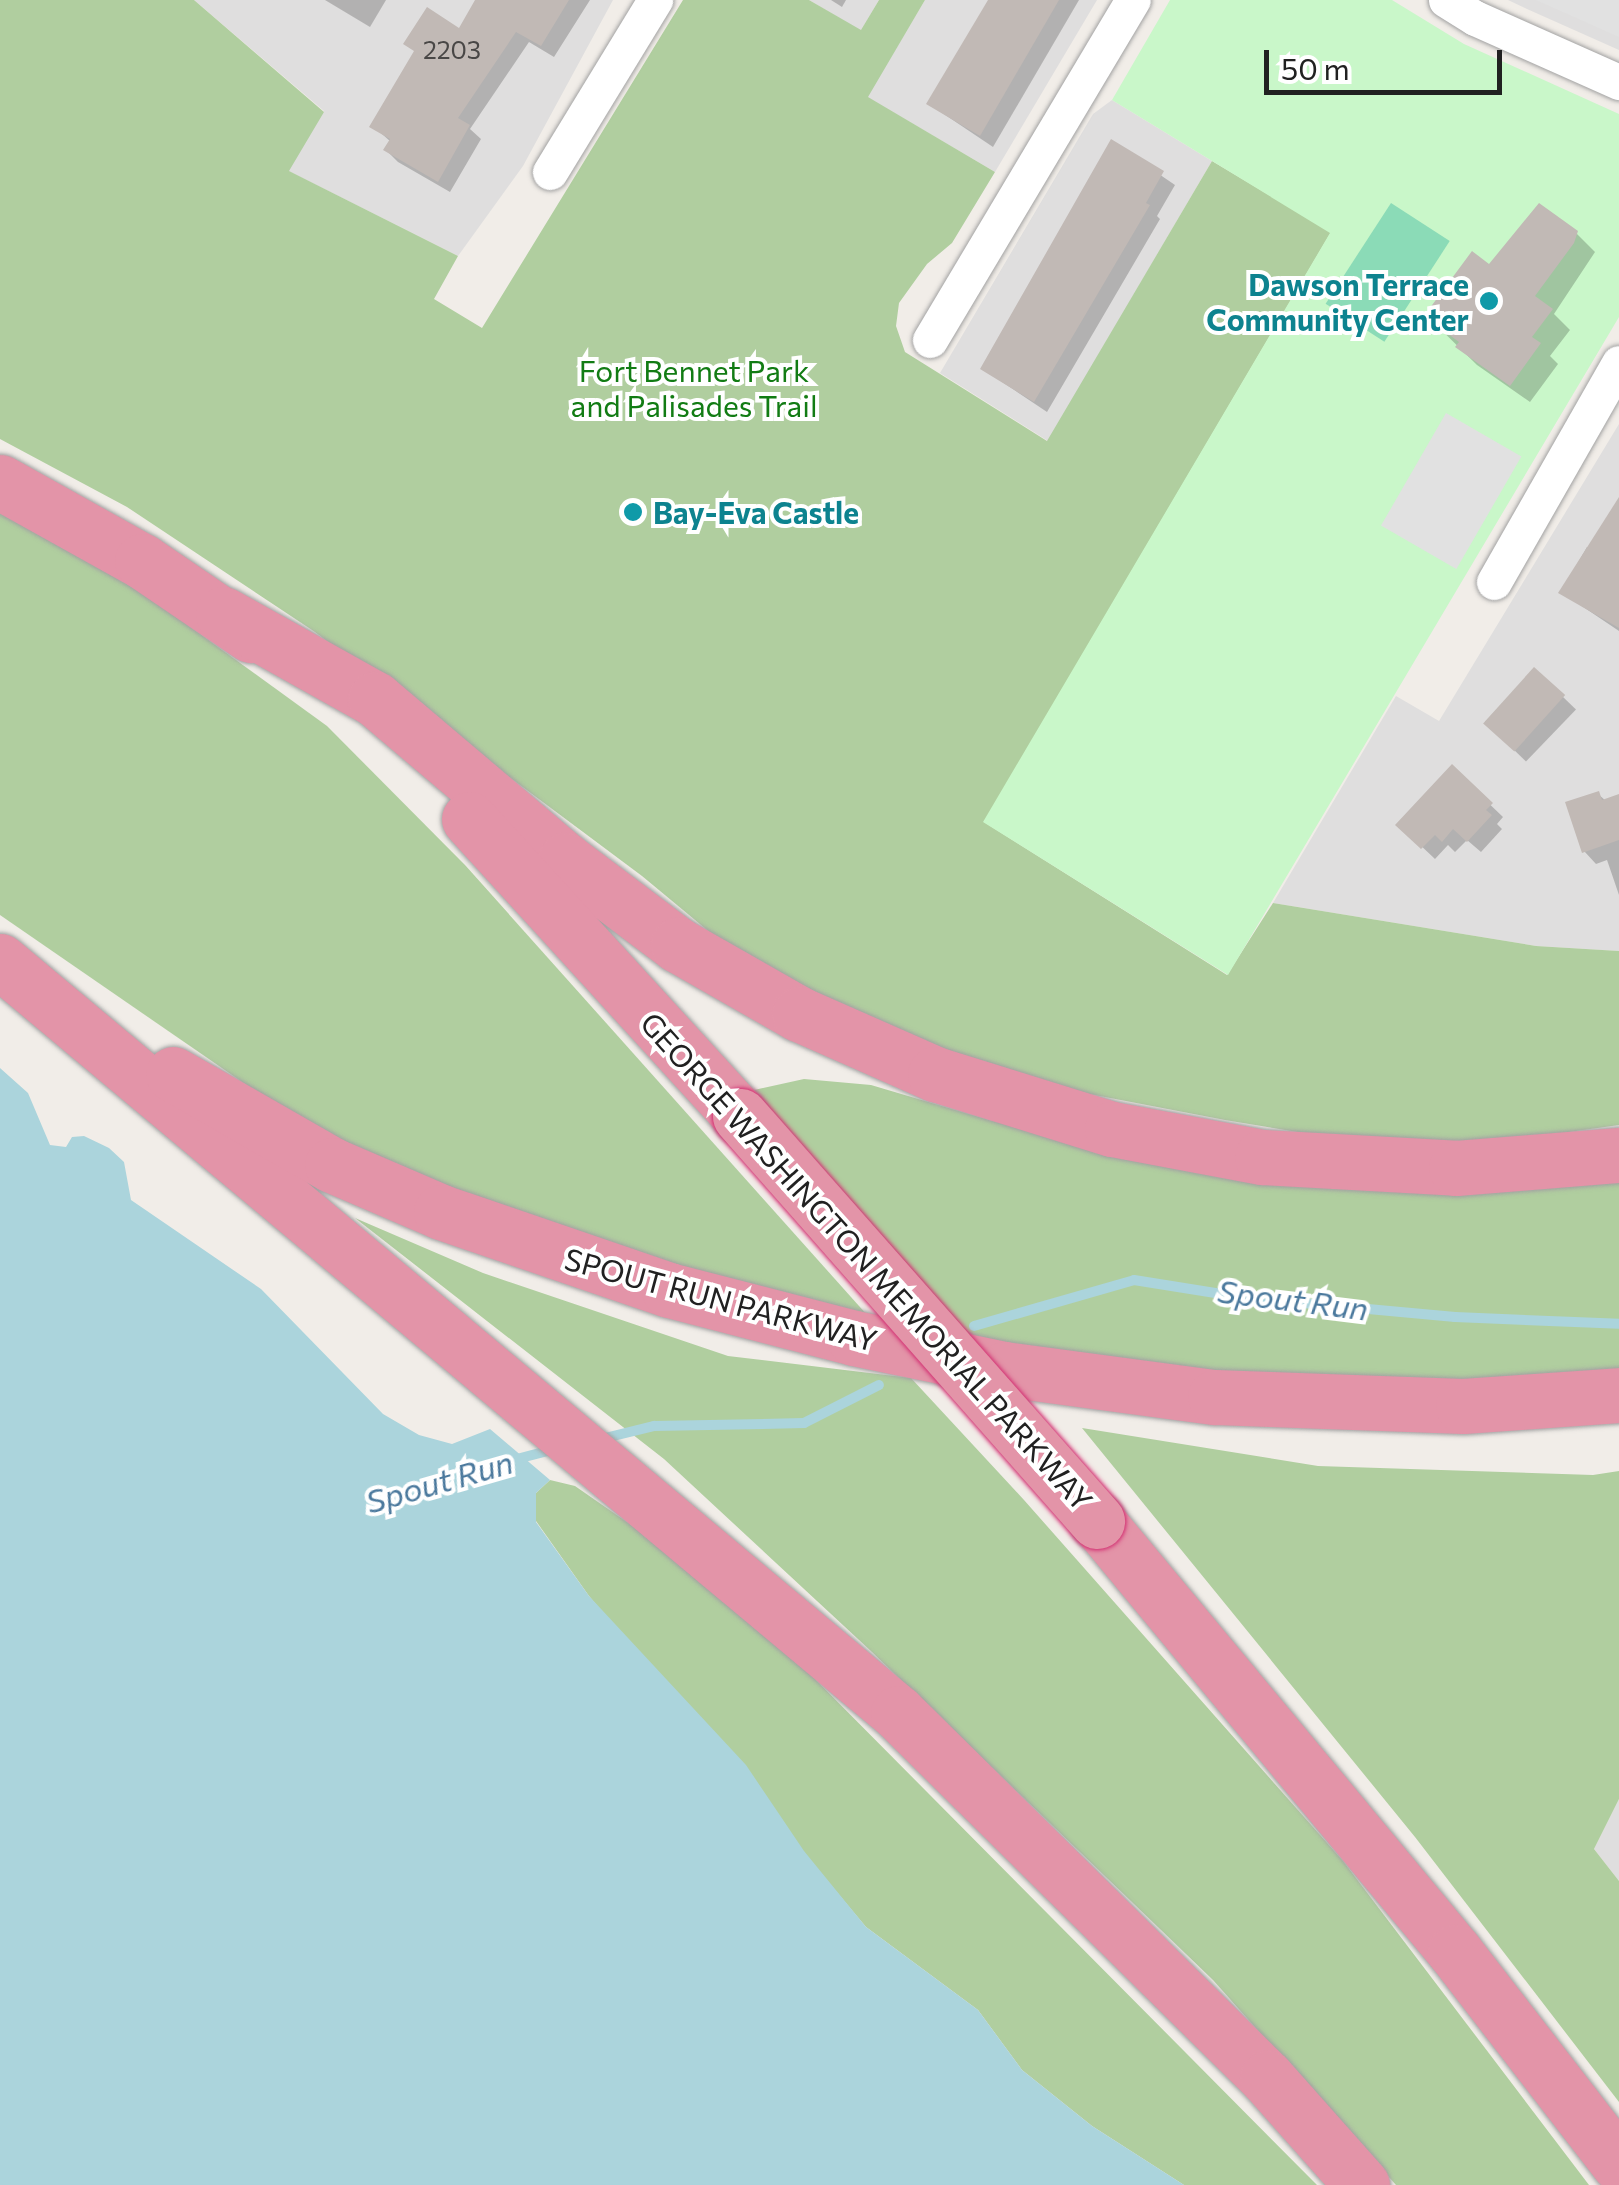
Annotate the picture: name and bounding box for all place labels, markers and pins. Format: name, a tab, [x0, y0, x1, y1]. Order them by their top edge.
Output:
place label: Dawson Terrace Community Center	[1206, 266, 1469, 336]
marker: Dawson Terrace Community Center	[1478, 290, 1500, 312]
place label: Bay-Eva Castle	[653, 494, 859, 530]
marker: Bay-Eva Castle	[622, 501, 644, 523]

